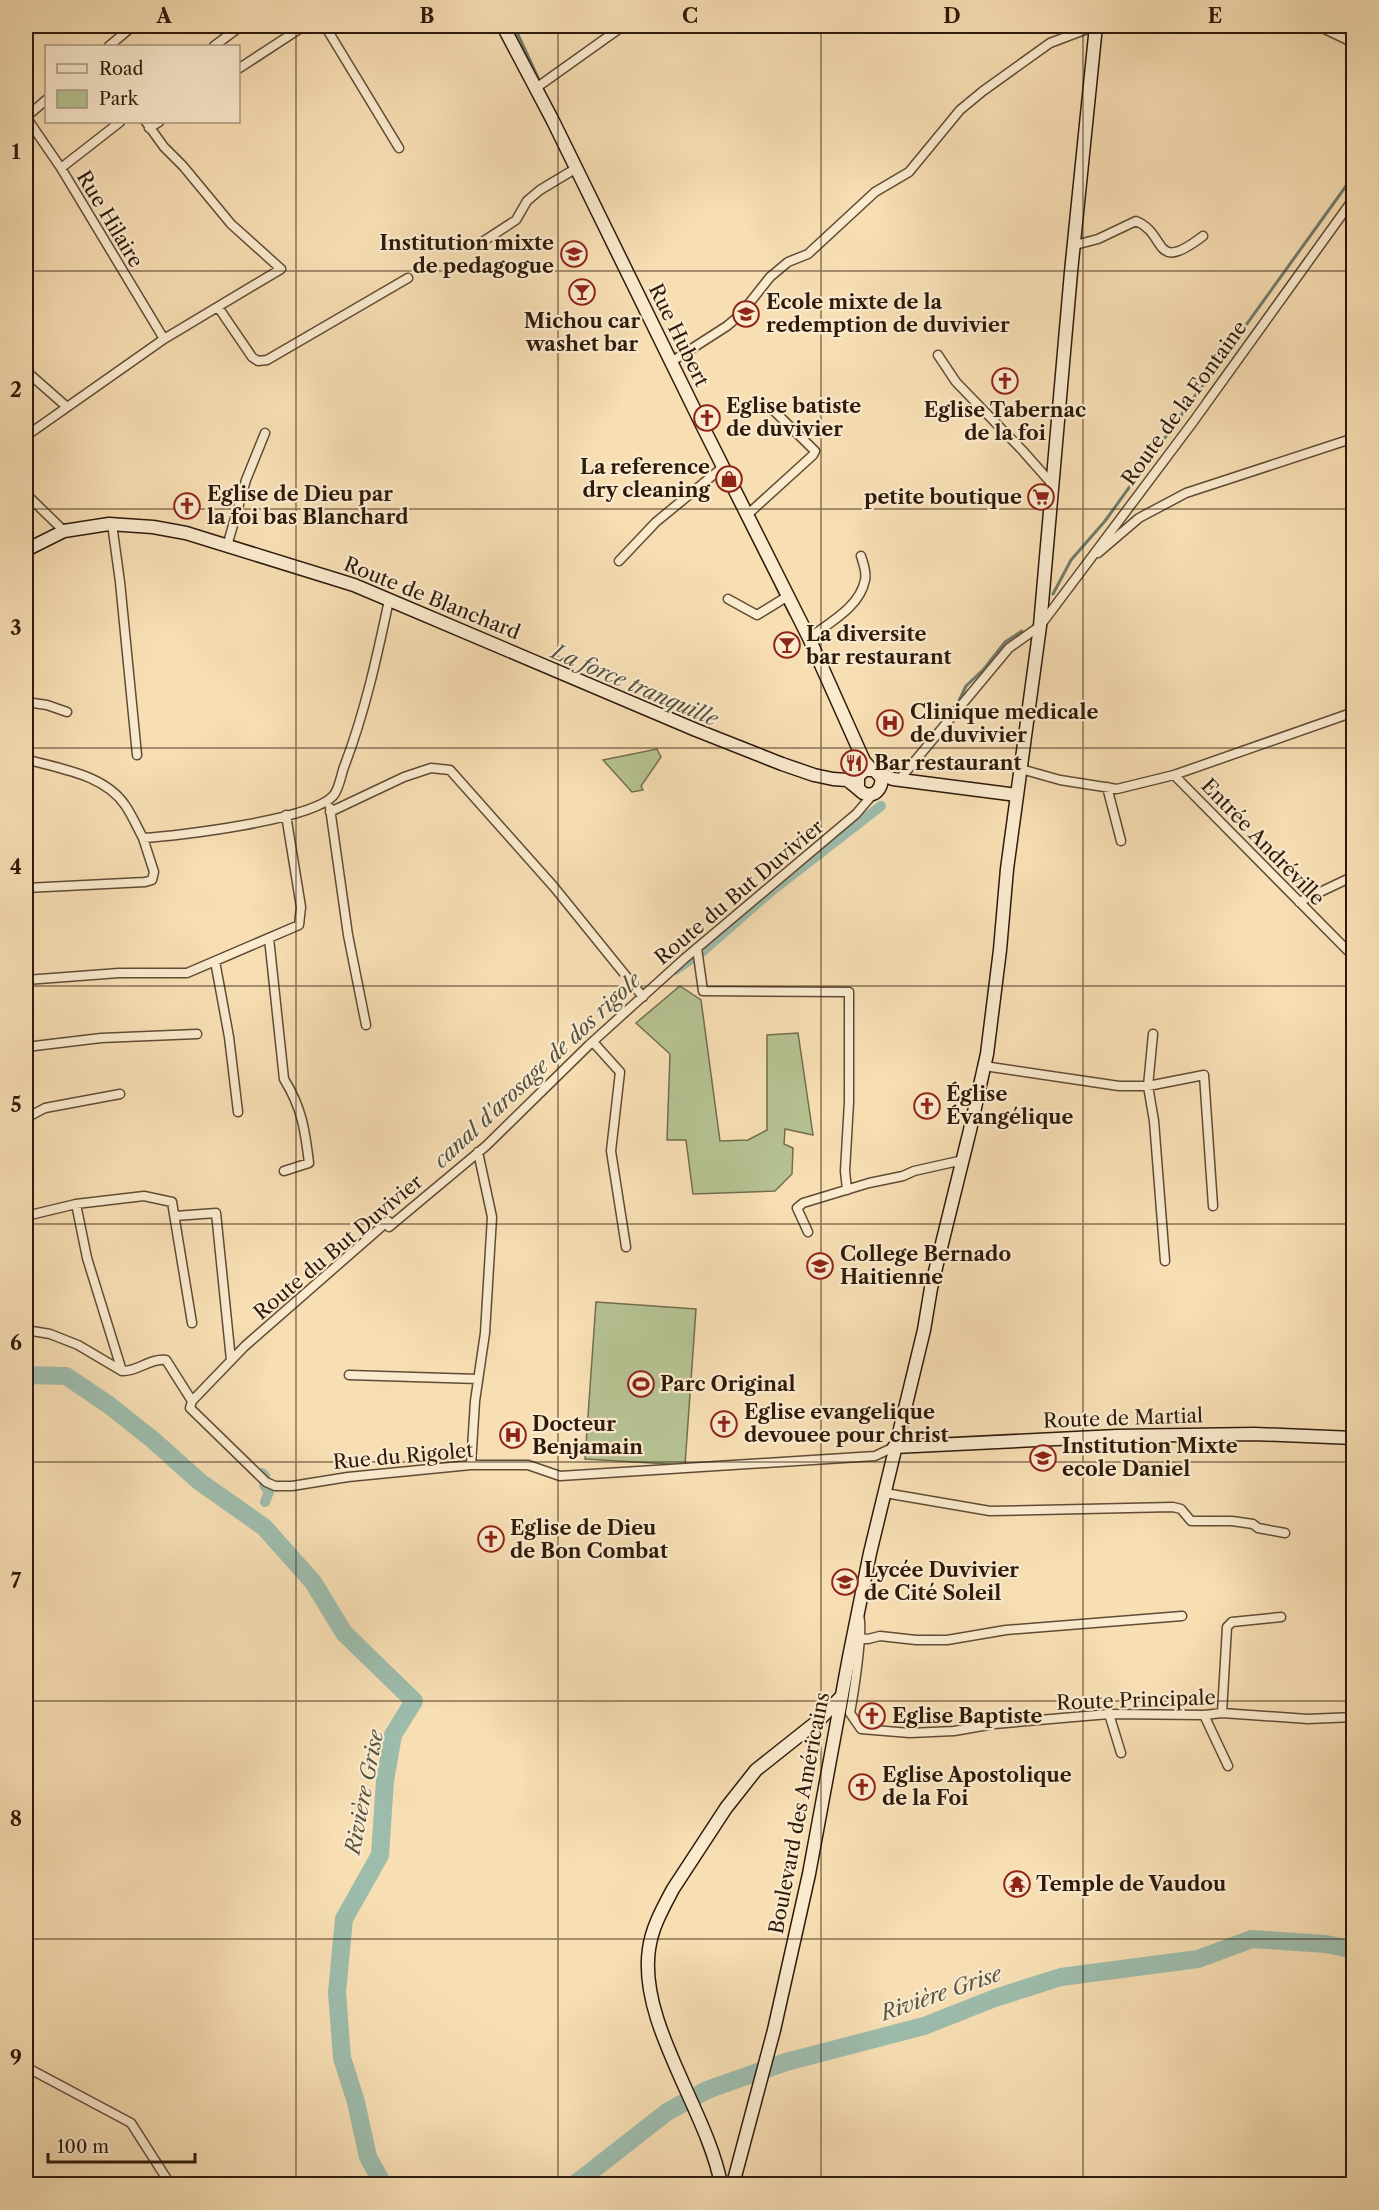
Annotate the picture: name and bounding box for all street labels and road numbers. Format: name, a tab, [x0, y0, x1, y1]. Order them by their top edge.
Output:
street label: Rue Hilaire	[72, 166, 148, 272]
street label: Rue Hubert	[644, 280, 714, 390]
street label: Route de la Fontaine	[1116, 316, 1252, 490]
street label: Route de Blanchard	[340, 552, 524, 644]
street label: Entrée Andréville	[1196, 774, 1330, 910]
street label: Route du But Duvivier	[650, 814, 829, 970]
street label: Route du But Duvivier	[249, 1169, 428, 1325]
street label: Route de Martial	[1043, 1403, 1203, 1433]
street label: Rue du Rigolet	[332, 1438, 474, 1474]
street label: Route Principale	[1056, 1685, 1216, 1715]
street label: Boulevard des Américains	[764, 1690, 834, 1936]

